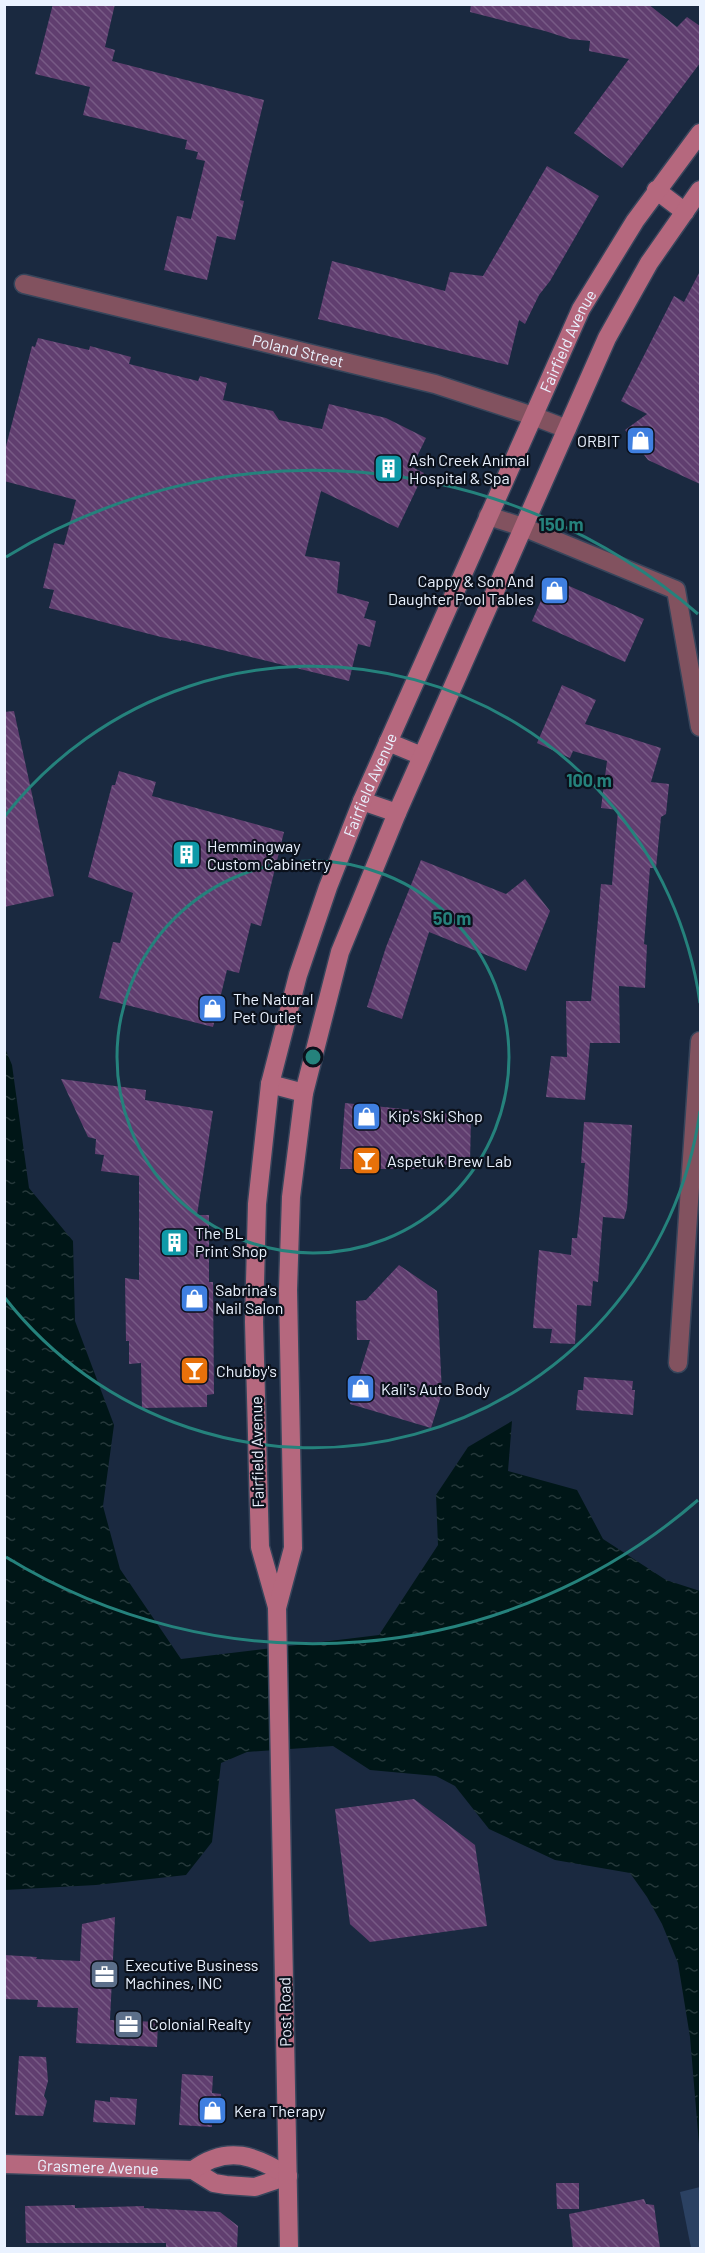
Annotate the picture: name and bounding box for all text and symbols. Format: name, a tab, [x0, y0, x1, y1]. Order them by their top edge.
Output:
street label: Fairfield Avenue	[535, 286, 600, 395]
street label: Poland Street	[250, 330, 346, 371]
shop icon: ORBIT	[625, 425, 657, 457]
place label: ORBIT	[577, 431, 620, 450]
place label: Ash Creek Animal Hospital & Spa	[409, 450, 529, 487]
building icon: Ash Creek Animal Hospital & Spa	[372, 453, 404, 485]
text: 150 m	[539, 513, 583, 535]
place label: Cappy & Son And Daughter Pool Tables	[388, 571, 534, 608]
shop icon: Cappy & Son And Daughter Pool Tables	[539, 574, 571, 606]
street label: Fairfield Avenue	[339, 730, 400, 840]
text: 100 m	[566, 769, 612, 791]
place label: Hemmingway Custom Cabinetry	[207, 836, 331, 873]
building icon: Hemmingway Custom Cabinetry	[170, 839, 202, 871]
text: 50 m	[433, 907, 471, 929]
place label: The Natural Pet Outlet	[233, 989, 313, 1026]
shop icon: The Natural Pet Outlet	[196, 992, 228, 1024]
centre of rings	[303, 1047, 323, 1067]
shop icon: Kip's Ski Shop	[351, 1100, 383, 1132]
place label: Kip's Ski Shop	[388, 1106, 483, 1125]
bar icon: Aspetuk Brew Lab	[350, 1145, 382, 1177]
place label: Aspetuk Brew Lab	[387, 1151, 512, 1170]
place label: The BL Print Shop	[195, 1223, 267, 1260]
building icon: The BL Print Shop	[158, 1226, 190, 1258]
place label: Sabrina's Nail Salon	[215, 1280, 283, 1317]
shop icon: Sabrina's Nail Salon	[178, 1283, 210, 1315]
bar icon: Chubby's	[179, 1355, 211, 1387]
place label: Chubby's	[216, 1361, 277, 1380]
shop icon: Kali's Auto Body	[344, 1373, 376, 1405]
place label: Kali's Auto Body	[381, 1379, 491, 1398]
street label: Fairfield Avenue	[246, 1396, 267, 1508]
place label: Executive Business Machines, INC	[125, 1955, 259, 1992]
office icon: Executive Business Machines, INC	[88, 1958, 120, 1990]
street label: Post Road	[274, 1977, 295, 2047]
office icon: Colonial Realty	[112, 2008, 144, 2040]
place label: Colonial Realty	[149, 2014, 251, 2033]
shop icon: Kera Therapy	[197, 2095, 229, 2127]
place label: Kera Therapy	[234, 2101, 326, 2120]
street label: Grasmere Avenue	[37, 2155, 159, 2178]

